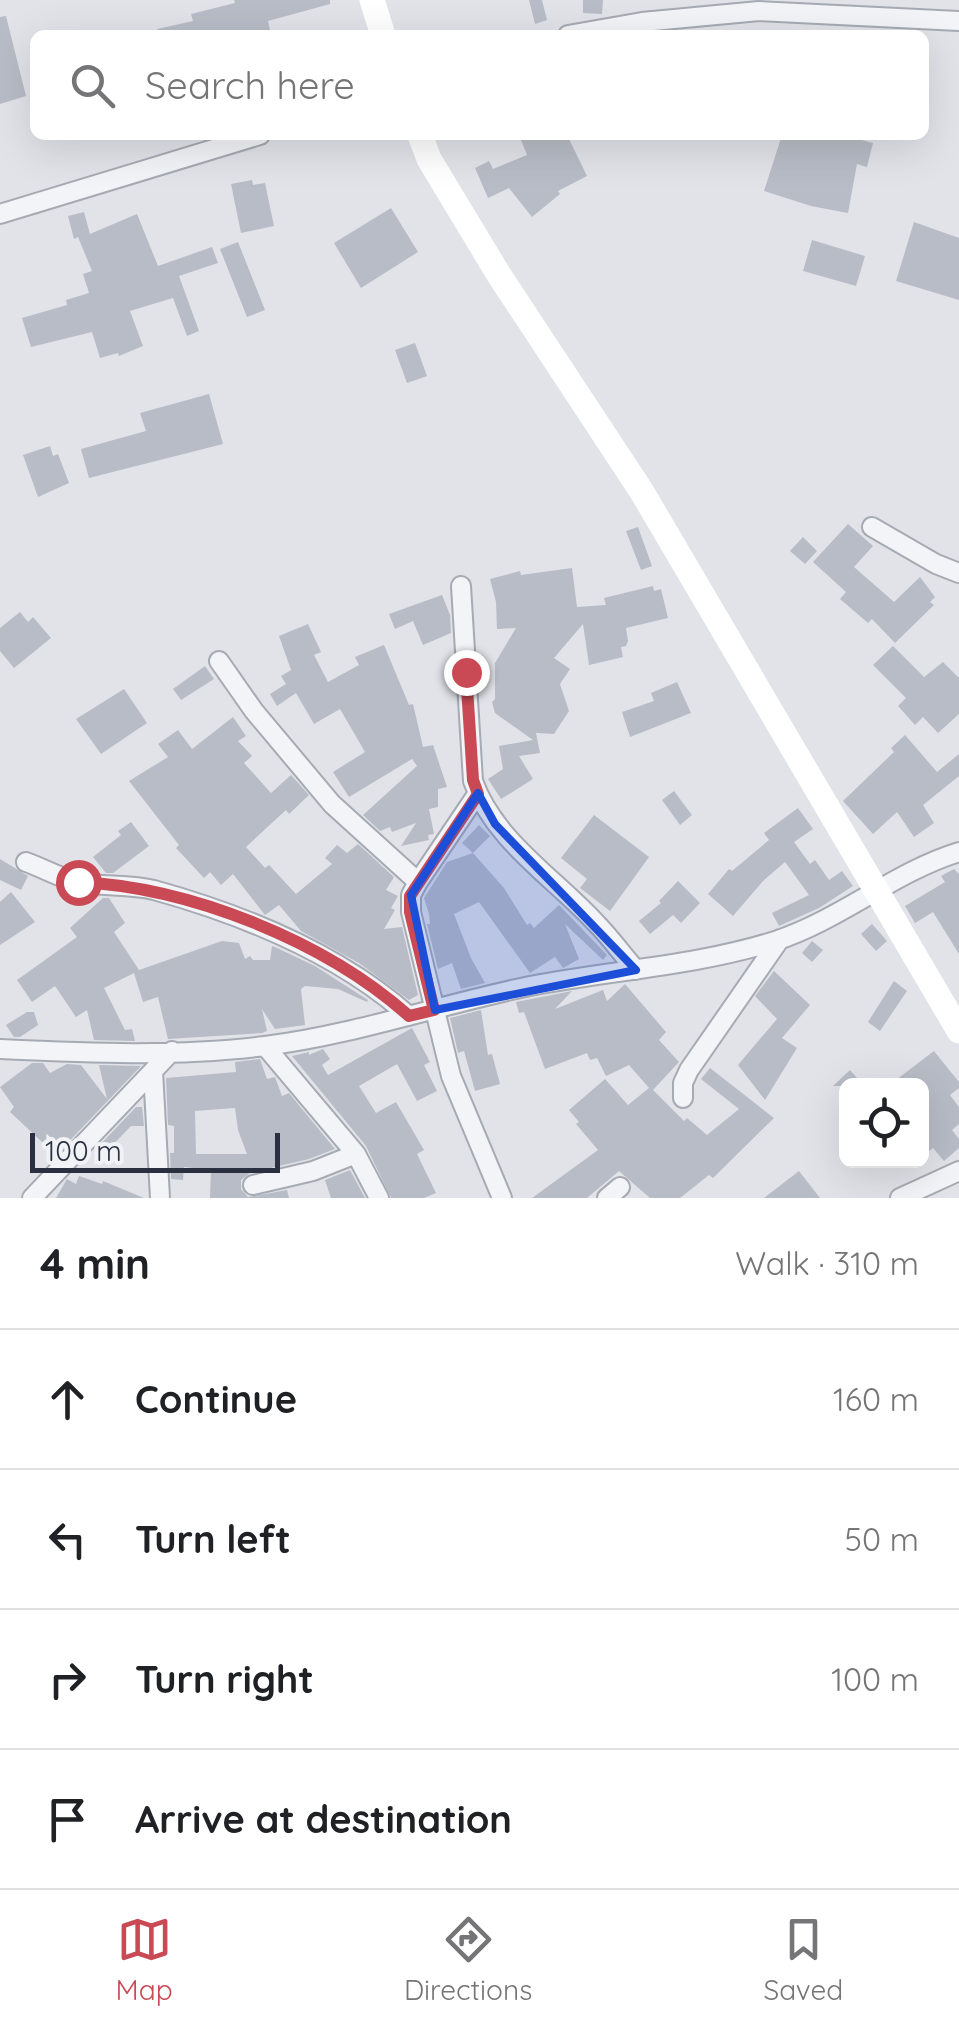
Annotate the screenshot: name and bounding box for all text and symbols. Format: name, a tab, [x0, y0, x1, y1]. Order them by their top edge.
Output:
search box	[30, 30, 929, 140]
icon: search	[65, 58, 120, 113]
text: Search here	[145, 61, 355, 109]
route end	[444, 650, 490, 696]
route start	[56, 860, 102, 906]
map controls	[839, 1078, 929, 1168]
button: locate	[839, 1078, 929, 1168]
scale bar	[30, 1128, 280, 1172]
text: 100 m	[45, 1133, 122, 1168]
text: 4 min	[40, 1237, 150, 1290]
text: Walk · 310 m	[735, 1243, 919, 1283]
icon: ahead	[40, 1372, 95, 1427]
text: Continue	[135, 1375, 297, 1423]
text: 160 m	[833, 1379, 919, 1419]
icon: left	[40, 1512, 95, 1567]
text: Turn left	[135, 1515, 291, 1563]
text: 50 m	[845, 1519, 919, 1559]
icon: right	[40, 1652, 95, 1707]
text: Turn right	[135, 1655, 314, 1703]
text: 100 m	[831, 1659, 919, 1699]
icon: arrive	[40, 1792, 95, 1847]
text: Arrive at destination	[135, 1795, 512, 1843]
tab: Map	[116, 1912, 173, 2007]
tab: Directions	[404, 1912, 532, 2007]
tab: Saved	[764, 1912, 843, 2007]

